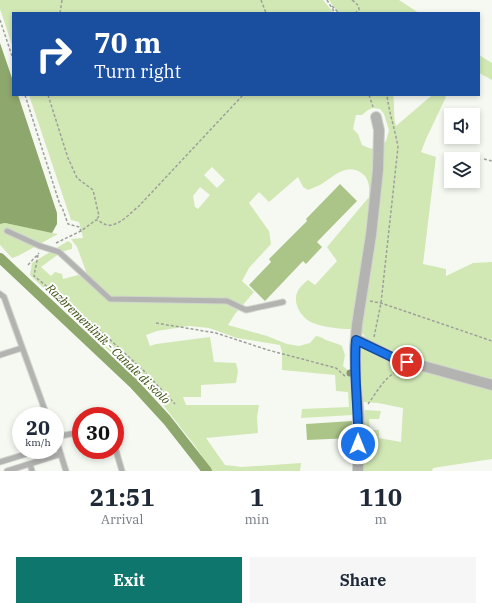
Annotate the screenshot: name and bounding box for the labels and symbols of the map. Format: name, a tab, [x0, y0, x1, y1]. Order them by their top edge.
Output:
water label: Razbremenilnik - Canale di scolo	[42, 280, 174, 407]
pin	[390, 345, 424, 379]
speed limit sign: 30	[72, 407, 124, 459]
position arrow	[337, 423, 379, 465]

